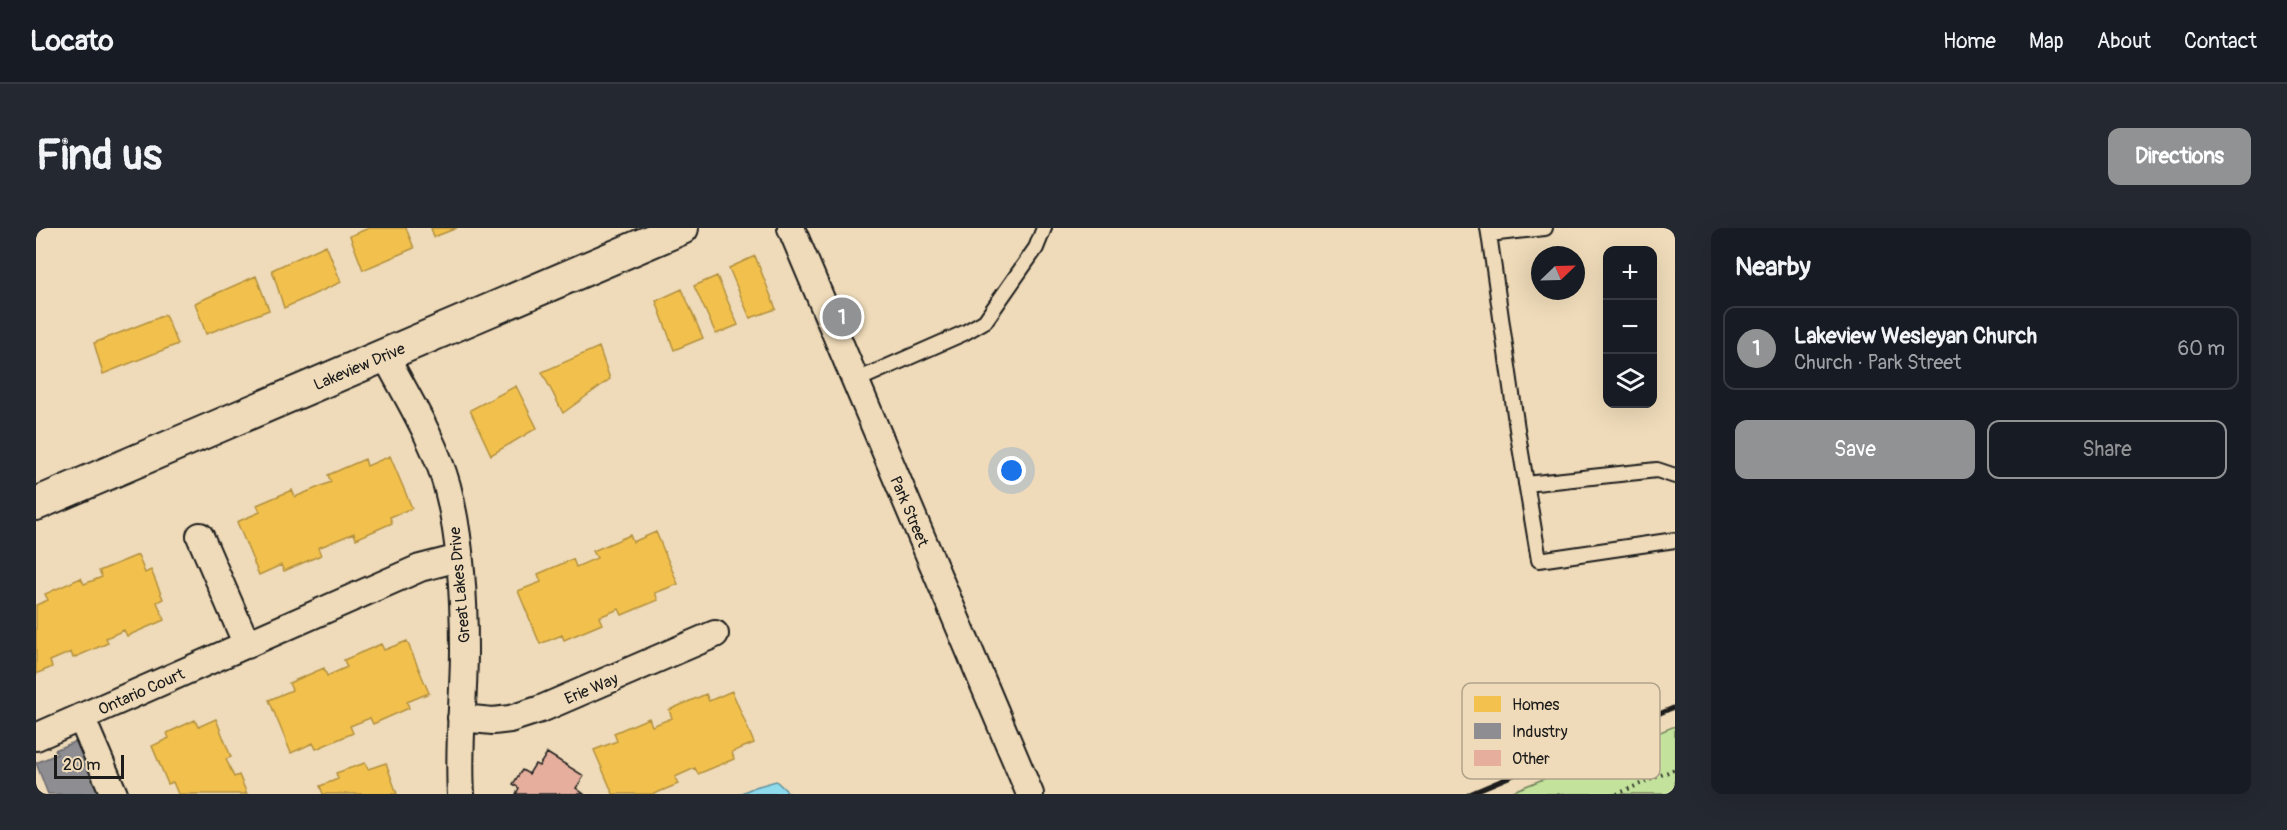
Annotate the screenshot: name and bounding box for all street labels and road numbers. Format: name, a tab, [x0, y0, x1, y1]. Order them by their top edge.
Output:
street label: Lakeview Drive	[311, 339, 408, 395]
street label: Park Street	[885, 473, 933, 550]
street label: Great Lakes Drive	[445, 526, 475, 644]
street label: Ontario Court	[95, 664, 188, 720]
street label: Erie Way	[562, 669, 621, 709]

